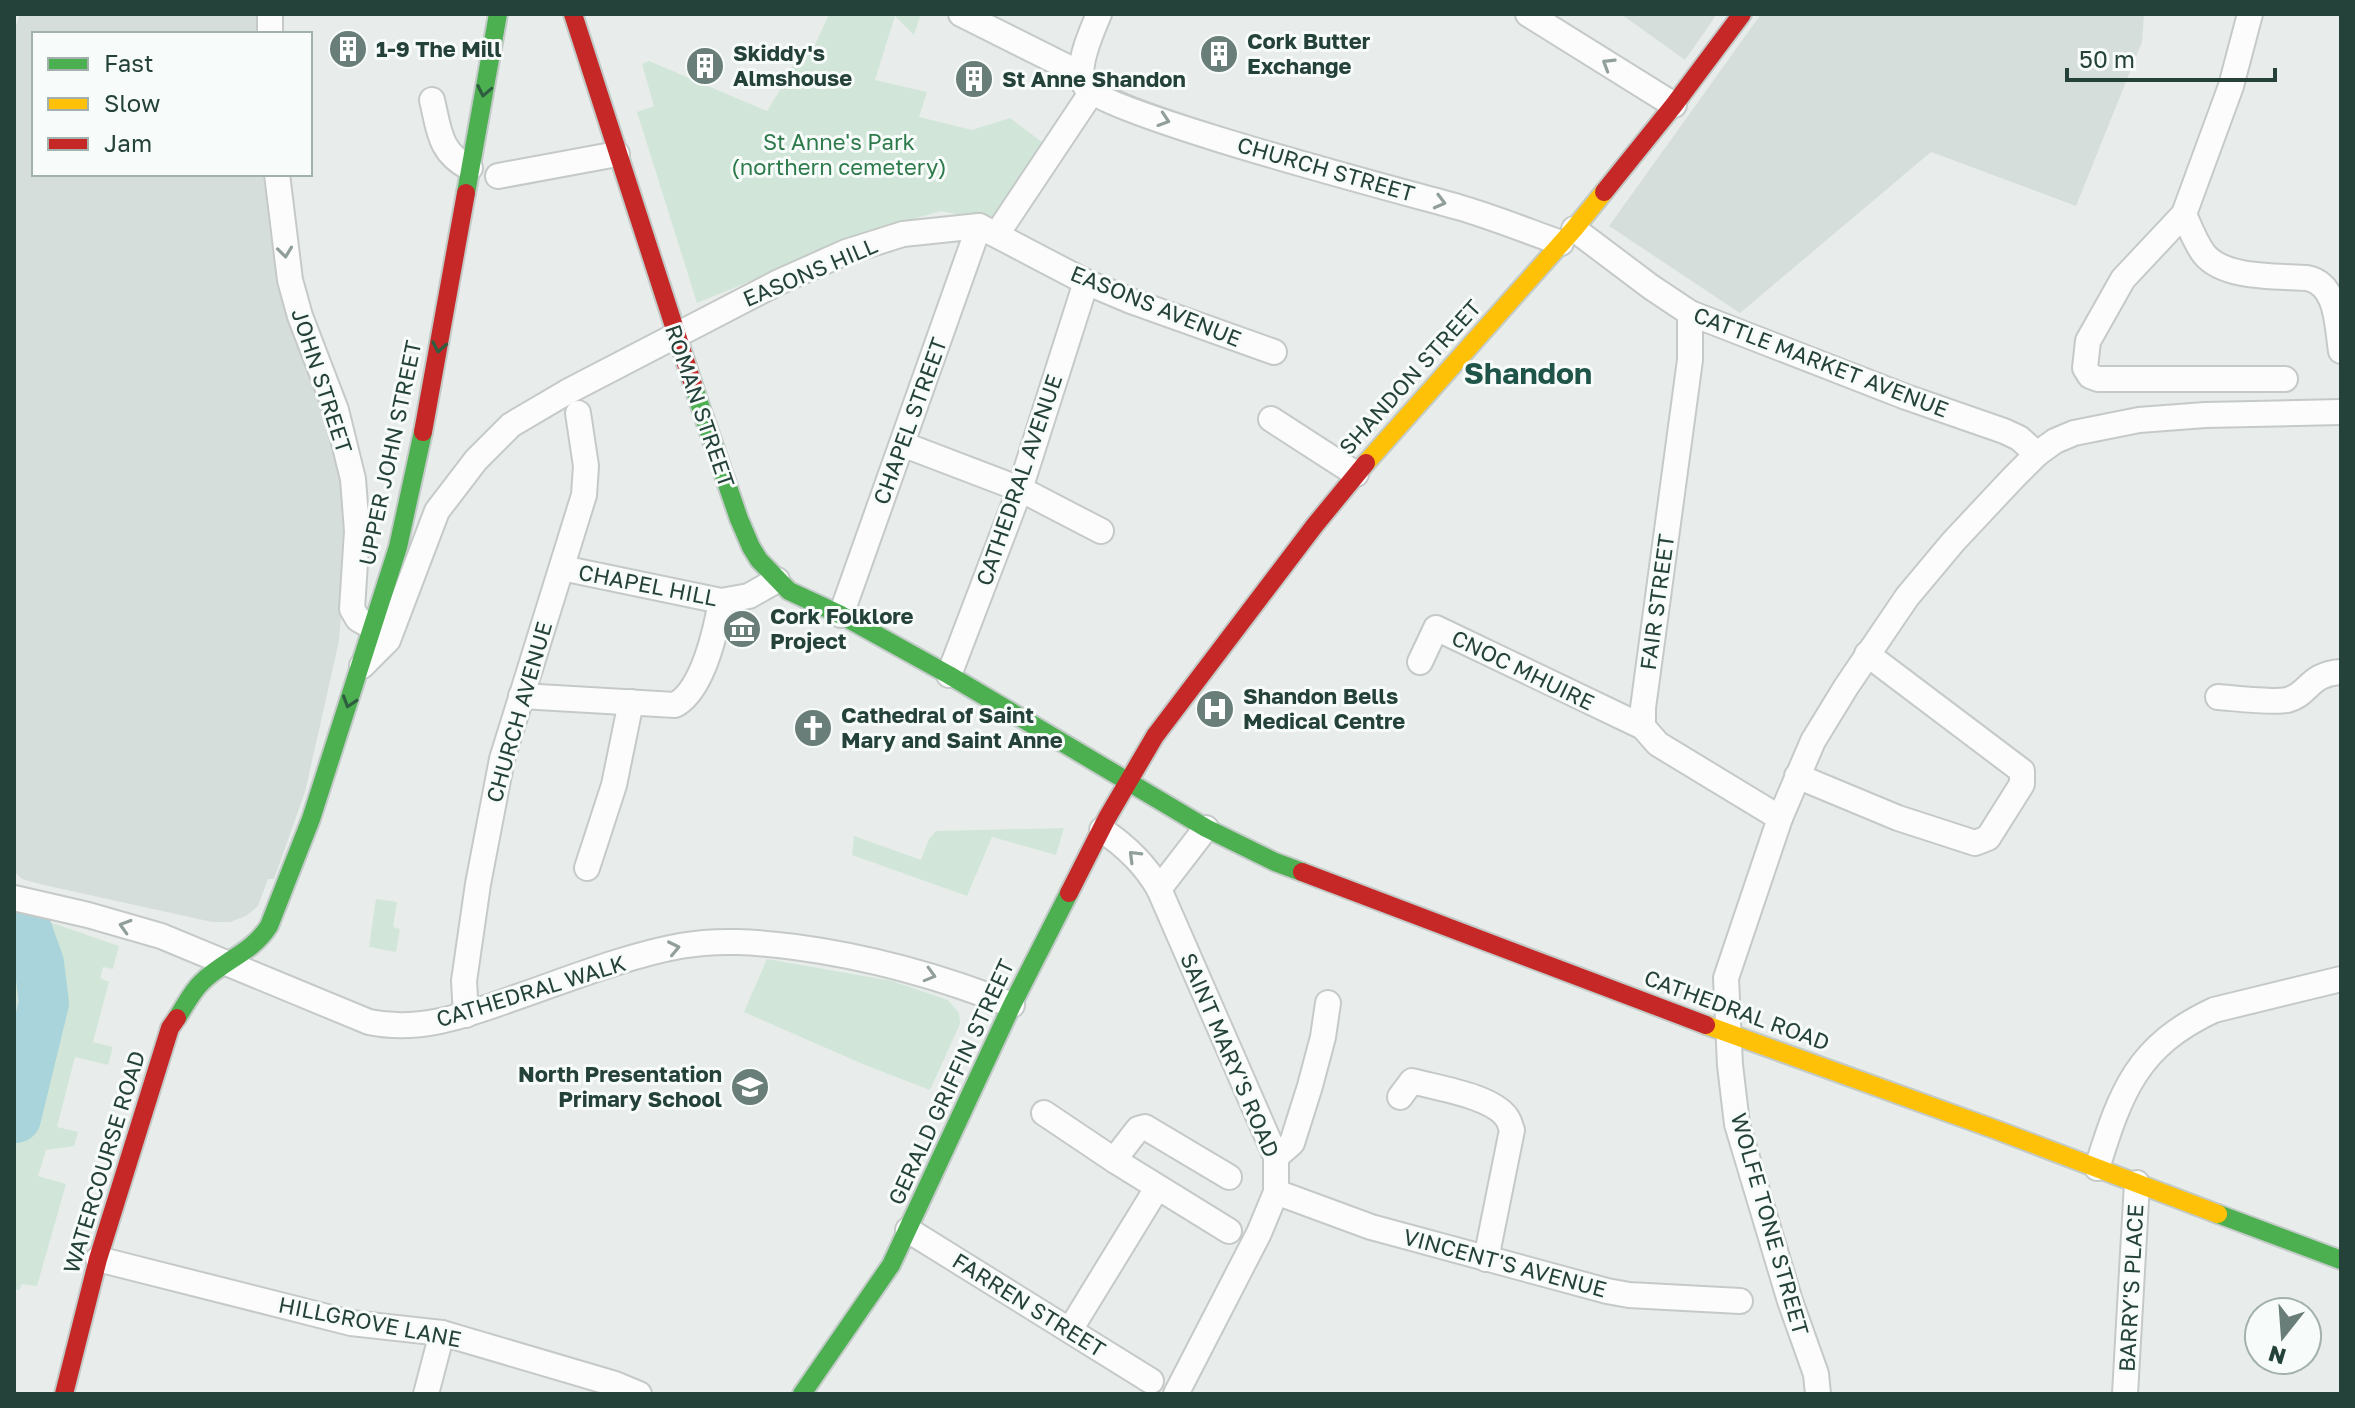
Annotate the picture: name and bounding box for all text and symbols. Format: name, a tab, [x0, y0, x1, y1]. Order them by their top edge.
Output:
place label: Cork Butter Exchange	[1247, 27, 1371, 79]
building icon: 1-9 The Mill	[327, 28, 369, 70]
legend	[32, 32, 312, 176]
scale bar	[2067, 32, 2275, 82]
building icon: Cork Butter Exchange	[1198, 33, 1240, 75]
place label: 1-9 The Mill	[376, 35, 502, 62]
place label: Skiddy's Almshouse	[733, 39, 852, 91]
text: 50 m	[2079, 44, 2135, 73]
building icon: Skiddy's Almshouse	[684, 45, 726, 87]
text: Fast	[104, 48, 154, 77]
building icon: St Anne Shandon	[953, 58, 995, 100]
one-way arrow	[1602, 58, 1617, 74]
place label: St Anne Shandon	[1002, 65, 1186, 92]
one-way arrow	[476, 84, 493, 97]
text: Slow	[104, 88, 160, 117]
one-way arrow	[1156, 110, 1170, 126]
text: Jam	[104, 128, 152, 157]
park label: St Anne's Park (northern cemetery)	[731, 128, 947, 180]
street label: CHURCH STREET	[1234, 130, 1418, 207]
one-way arrow	[1432, 193, 1446, 210]
street label: EASONS HILL	[739, 231, 881, 312]
one-way arrow	[277, 245, 294, 258]
street label: EASONS AVENUE	[1067, 259, 1245, 352]
street label: SHANDON STREET	[1333, 293, 1487, 460]
street label: CATTLE MARKET AVENUE	[1690, 300, 1952, 423]
street label: JOHN STREET	[286, 305, 359, 457]
street label: ROMAN STREET	[660, 321, 741, 491]
street label: CHAPEL STREET	[867, 333, 952, 508]
street label: UPPER JOHN STREET	[352, 338, 427, 568]
one-way arrow	[431, 340, 448, 354]
district label: Shandon	[1464, 355, 1592, 391]
street label: CATHEDRAL AVENUE	[970, 371, 1067, 589]
street label: FAIR STREET	[1634, 532, 1679, 672]
street label: CHAPEL HILL	[576, 558, 720, 611]
place label: Cork Folklore Project	[770, 602, 914, 654]
museum icon: Cork Folklore Project	[721, 608, 763, 650]
street label: CHURCH AVENUE	[480, 618, 557, 805]
street label: CNOC MHUIRE	[1447, 623, 1599, 716]
place label: Shandon Bells Medical Centre	[1243, 682, 1405, 734]
hospital icon: Shandon Bells Medical Centre	[1194, 688, 1236, 730]
one-way arrow	[343, 694, 359, 708]
place label: Cathedral of Saint Mary and Saint Anne	[841, 701, 1063, 753]
church icon: Cathedral of Saint Mary and Saint Anne	[792, 707, 834, 749]
one-way arrow	[1129, 851, 1143, 865]
one-way arrow	[118, 919, 132, 935]
one-way arrow	[666, 940, 680, 957]
street label: CATHEDRAL WALK	[433, 949, 629, 1032]
street label: SAINT MARY'S ROAD	[1175, 949, 1286, 1161]
street label: GERALD GRIFFIN STREET	[882, 954, 1020, 1209]
street label: CATHEDRAL ROAD	[1641, 963, 1834, 1056]
one-way arrow	[922, 966, 936, 982]
street label: WATERCOURSE ROAD	[57, 1047, 150, 1276]
place label: North Presentation Primary School	[518, 1060, 722, 1112]
school or university icon: North Presentation Primary School	[729, 1066, 771, 1108]
street label: WOLFE TONE STREET	[1726, 1110, 1815, 1338]
street label: BARRY'S PLACE	[2113, 1203, 2148, 1372]
street label: VINCENT'S AVENUE	[1401, 1222, 1610, 1303]
street label: FARREN STREET	[948, 1247, 1111, 1363]
street label: HILLGROVE LANE	[276, 1291, 464, 1352]
north arrow	[2243, 1296, 2323, 1376]
text: N	[2265, 1340, 2289, 1371]

